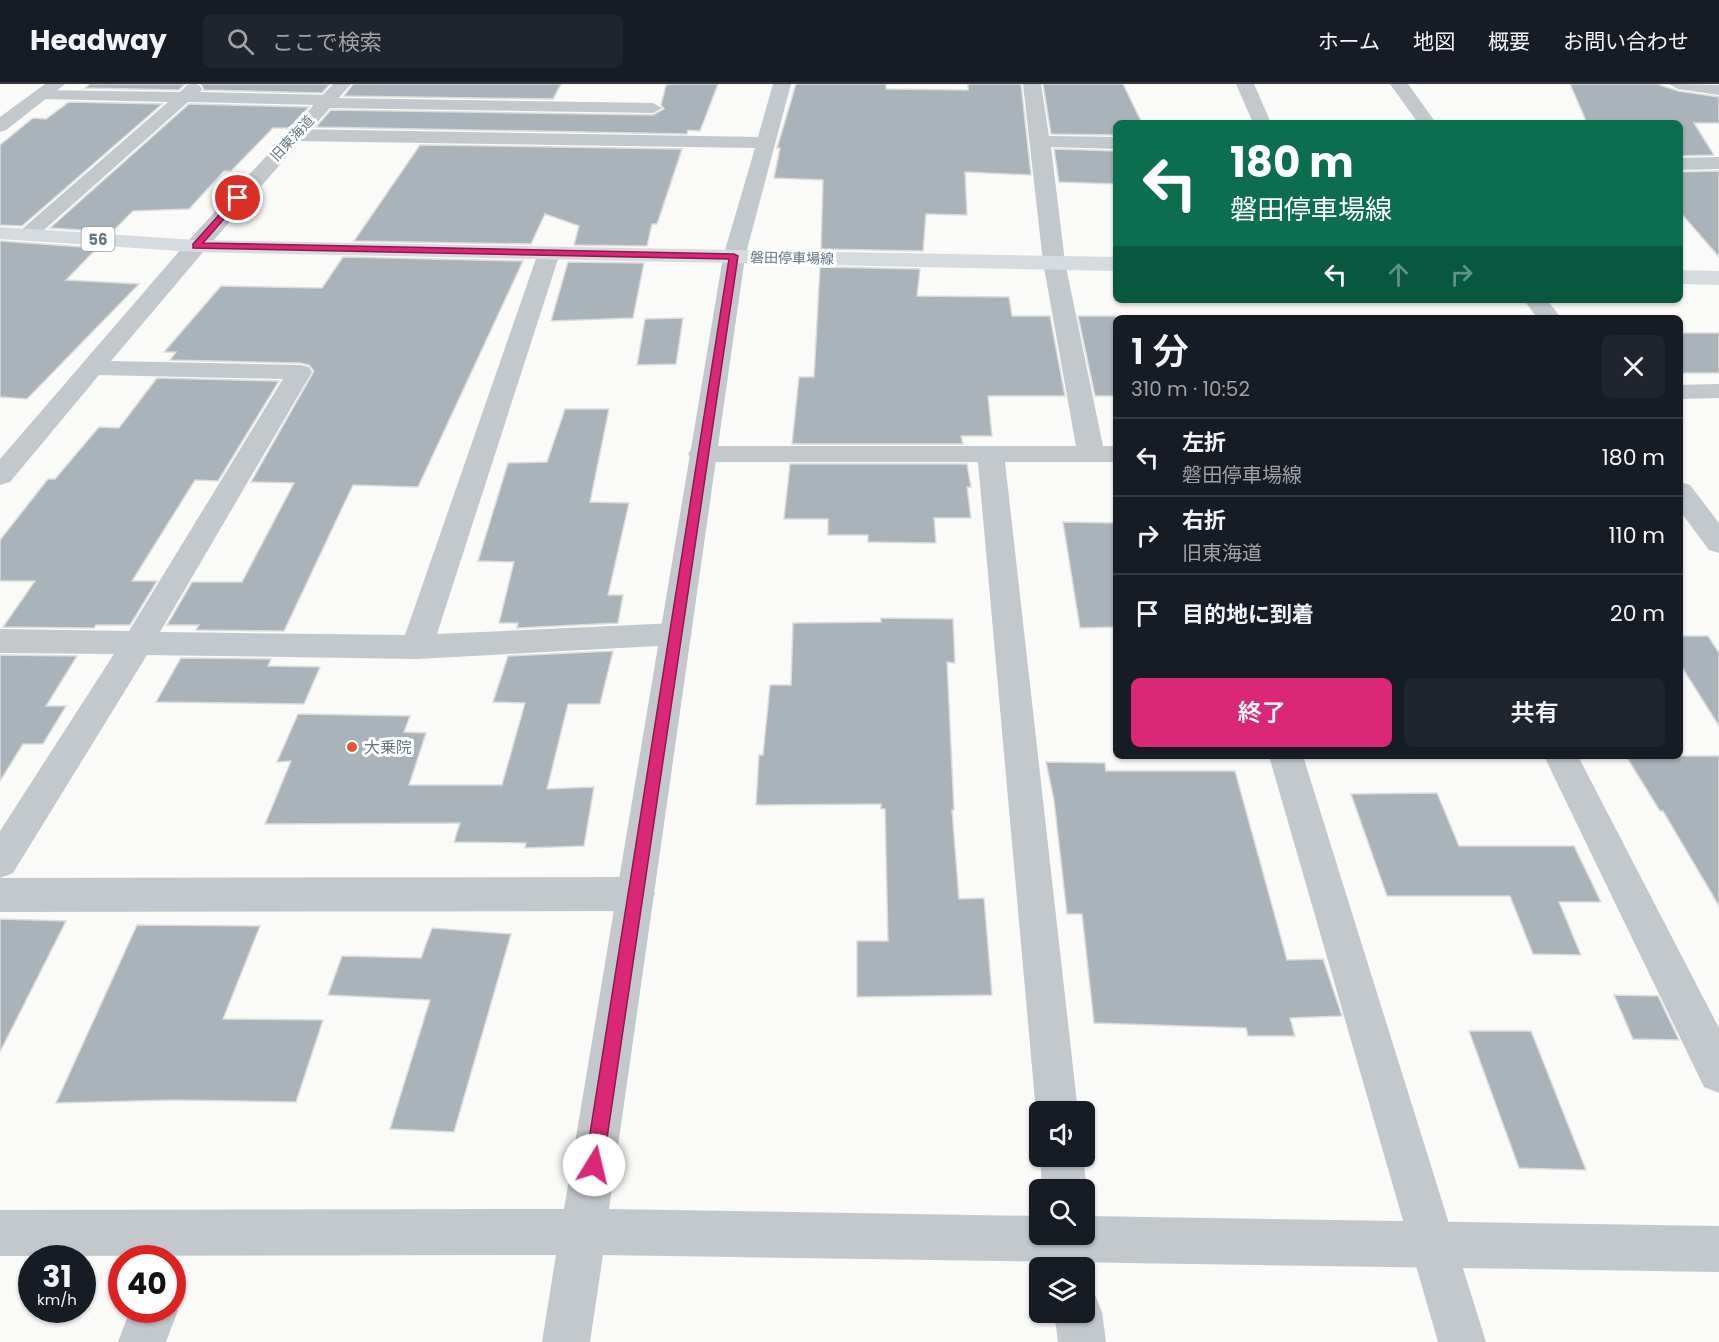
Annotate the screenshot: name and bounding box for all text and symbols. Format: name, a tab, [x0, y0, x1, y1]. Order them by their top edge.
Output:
search box	[203, 14, 623, 68]
text: Headway	[30, 21, 167, 60]
icon: search	[224, 25, 257, 58]
text: ここで検索	[272, 27, 382, 58]
text: ホーム	[1318, 27, 1380, 56]
text: 地図	[1413, 27, 1455, 56]
text: 概要	[1488, 27, 1530, 56]
text: お問い合わせ	[1563, 27, 1689, 56]
street label: 旧東海道	[266, 111, 318, 165]
text: 180 m	[1230, 133, 1354, 192]
icon: left	[1131, 144, 1209, 222]
pin	[212, 172, 263, 223]
icon: arrive	[221, 181, 254, 214]
text: 磐田停車場線	[1230, 191, 1392, 228]
road number: 56	[82, 227, 114, 251]
street label: 磐田停車場線	[750, 247, 834, 269]
icon: left	[1319, 258, 1352, 291]
icon: ahead	[1382, 258, 1415, 291]
icon: right	[1445, 258, 1478, 291]
text: 1 分	[1131, 326, 1189, 377]
button: close	[1602, 335, 1665, 398]
text: 310 m · 10:52	[1131, 375, 1250, 403]
text: 左折	[1182, 427, 1226, 458]
icon: left	[1131, 441, 1164, 474]
text: 180 m	[1602, 442, 1665, 473]
text: 磐田停車場線	[1182, 461, 1302, 489]
text: 右折	[1182, 505, 1226, 536]
icon: right	[1131, 519, 1164, 552]
text: 110 m	[1609, 520, 1665, 551]
text: 旧東海道	[1182, 539, 1262, 567]
icon: arrive	[1131, 597, 1164, 630]
text: 20 m	[1610, 598, 1665, 629]
text: 目的地に到着	[1182, 599, 1314, 630]
button: 終了	[1131, 678, 1392, 747]
button: 共有	[1404, 678, 1665, 747]
place label: 大乗院	[364, 736, 412, 759]
marker: 大乗院	[345, 740, 359, 754]
map controls	[1029, 1101, 1095, 1323]
button: sound	[1029, 1101, 1095, 1167]
position arrow	[562, 1133, 626, 1197]
button: search	[1029, 1179, 1095, 1245]
speed limit sign: 40	[108, 1245, 186, 1323]
text: 31	[42, 1255, 72, 1298]
button: layers	[1029, 1257, 1095, 1323]
text: km/h	[37, 1289, 77, 1310]

